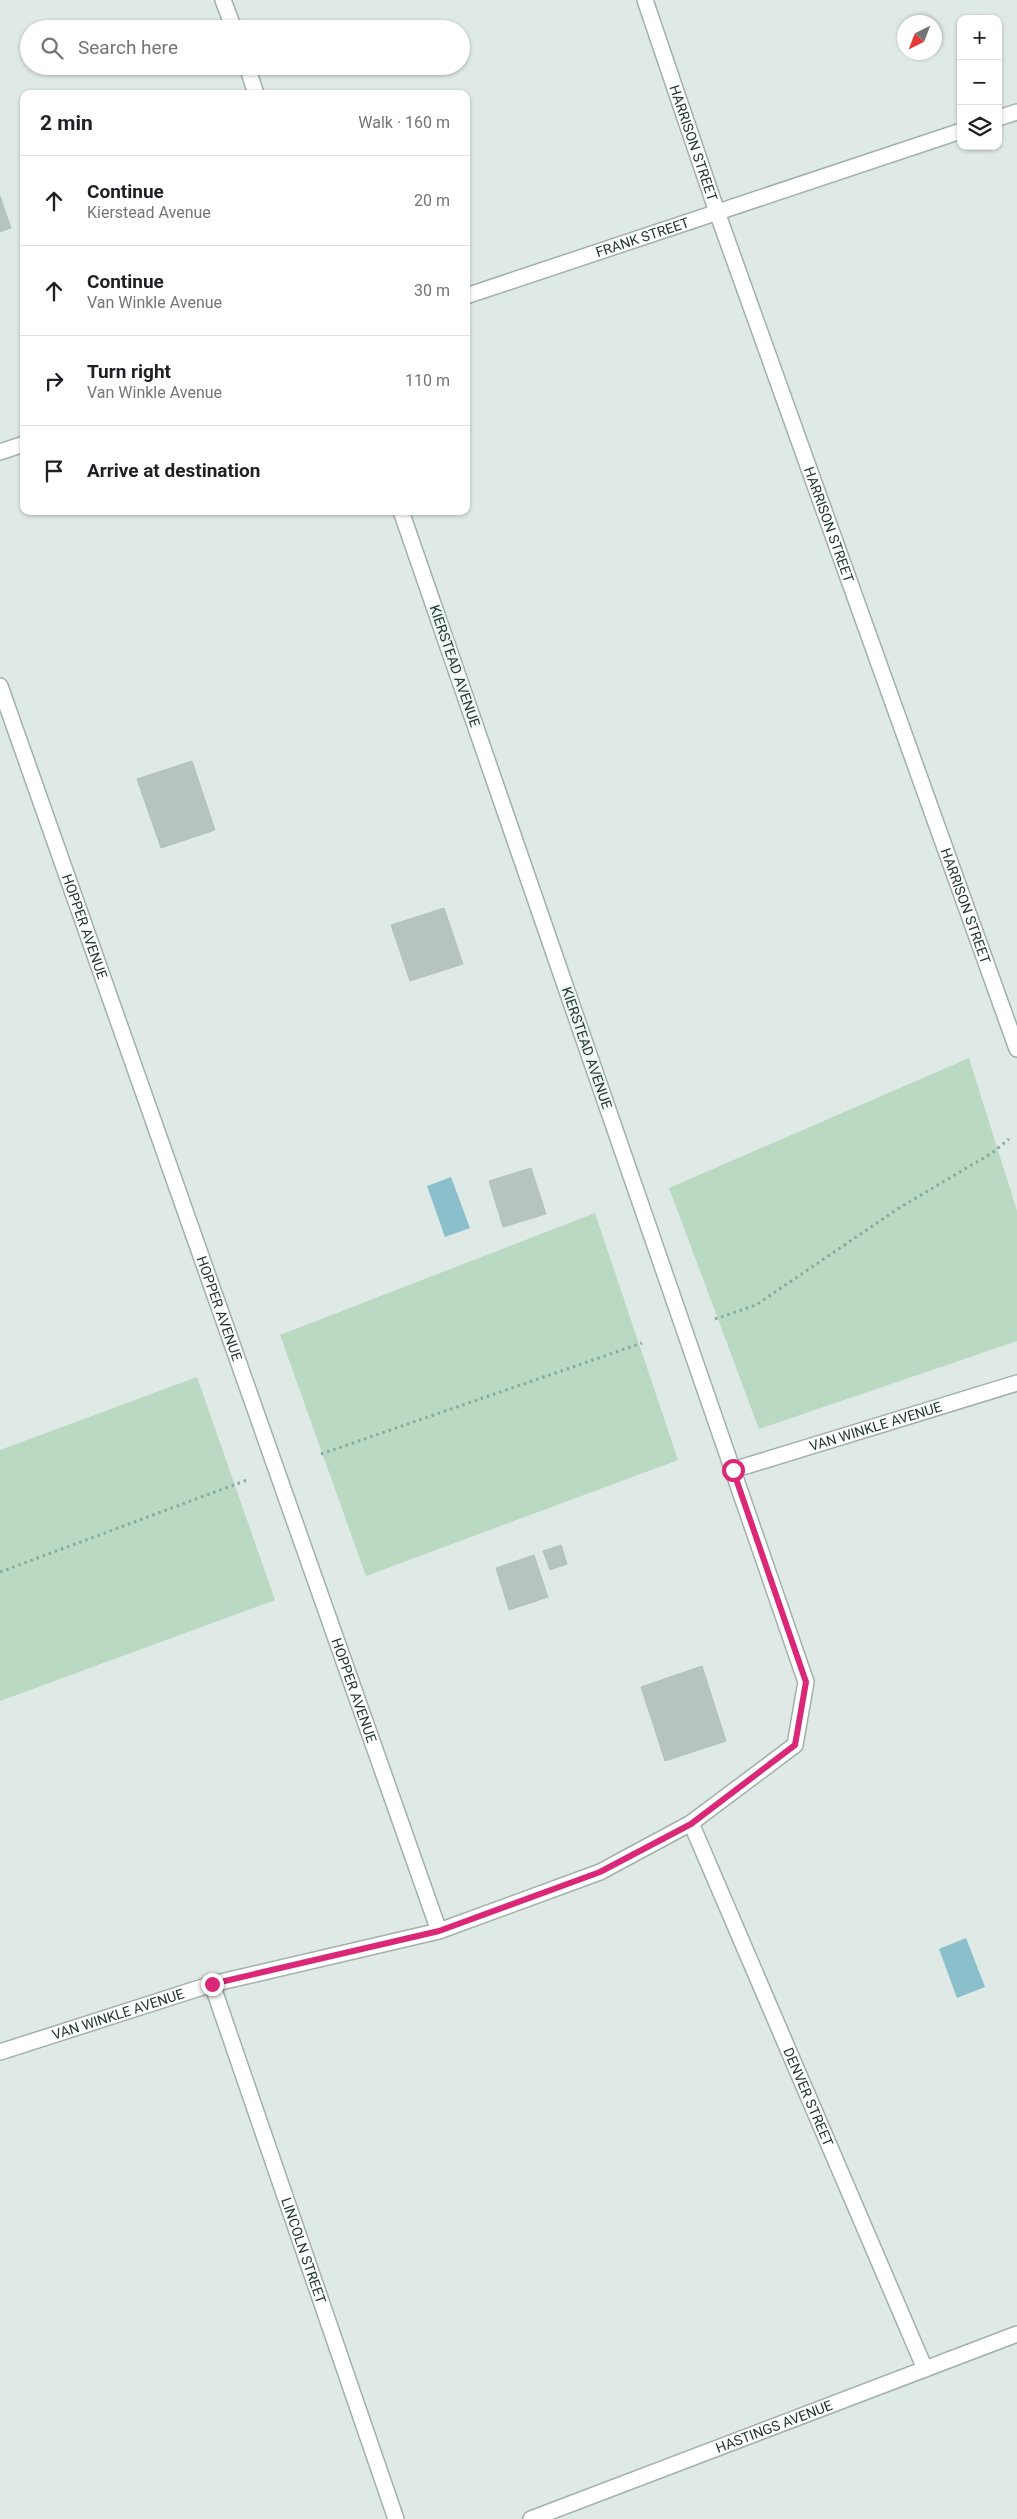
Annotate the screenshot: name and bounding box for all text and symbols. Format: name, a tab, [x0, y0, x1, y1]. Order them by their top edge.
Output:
north arrow	[897, 15, 942, 60]
map controls	[957, 15, 1002, 150]
button: +	[957, 15, 1002, 60]
search box	[20, 20, 470, 75]
icon: search	[38, 34, 66, 62]
text: Search here	[78, 36, 178, 59]
button: −	[957, 60, 1002, 105]
street label: HARRISON STREET	[666, 83, 721, 204]
button: layers	[957, 105, 1002, 150]
text: 2 min	[40, 111, 93, 135]
text: Walk · 160 m	[358, 113, 450, 132]
text: Continue	[87, 180, 164, 203]
icon: ahead	[40, 187, 68, 215]
text: 20 m	[414, 191, 450, 210]
text: Kierstead Avenue	[87, 203, 211, 222]
street label: FRANK STREET	[594, 214, 692, 260]
text: Continue	[87, 270, 164, 293]
icon: ahead	[40, 277, 68, 305]
text: 30 m	[414, 281, 450, 300]
text: Van Winkle Avenue	[87, 293, 222, 312]
text: Turn right	[87, 360, 171, 383]
icon: right	[40, 367, 68, 395]
text: 110 m	[405, 371, 450, 390]
text: Van Winkle Avenue	[87, 383, 222, 402]
icon: arrive	[40, 457, 68, 485]
text: Arrive at destination	[87, 459, 260, 482]
street label: HARRISON STREET	[801, 465, 857, 585]
street label: KIERSTEAD AVENUE	[427, 603, 483, 729]
street label: HARRISON STREET	[938, 846, 994, 966]
street label: HOPPER AVENUE	[59, 872, 111, 981]
street label: KIERSTEAD AVENUE	[559, 985, 615, 1111]
street label: HOPPER AVENUE	[194, 1254, 245, 1363]
street label: VAN WINKLE AVENUE	[807, 1399, 944, 1454]
route start	[722, 1459, 745, 1482]
street label: HOPPER AVENUE	[328, 1636, 380, 1745]
route end	[201, 1973, 224, 1996]
street label: VAN WINKLE AVENUE	[50, 1985, 186, 2043]
street label: DENVER STREET	[780, 2045, 837, 2149]
street label: LINCOLN STREET	[278, 2196, 330, 2306]
street label: HASTINGS AVENUE	[713, 2397, 835, 2456]

